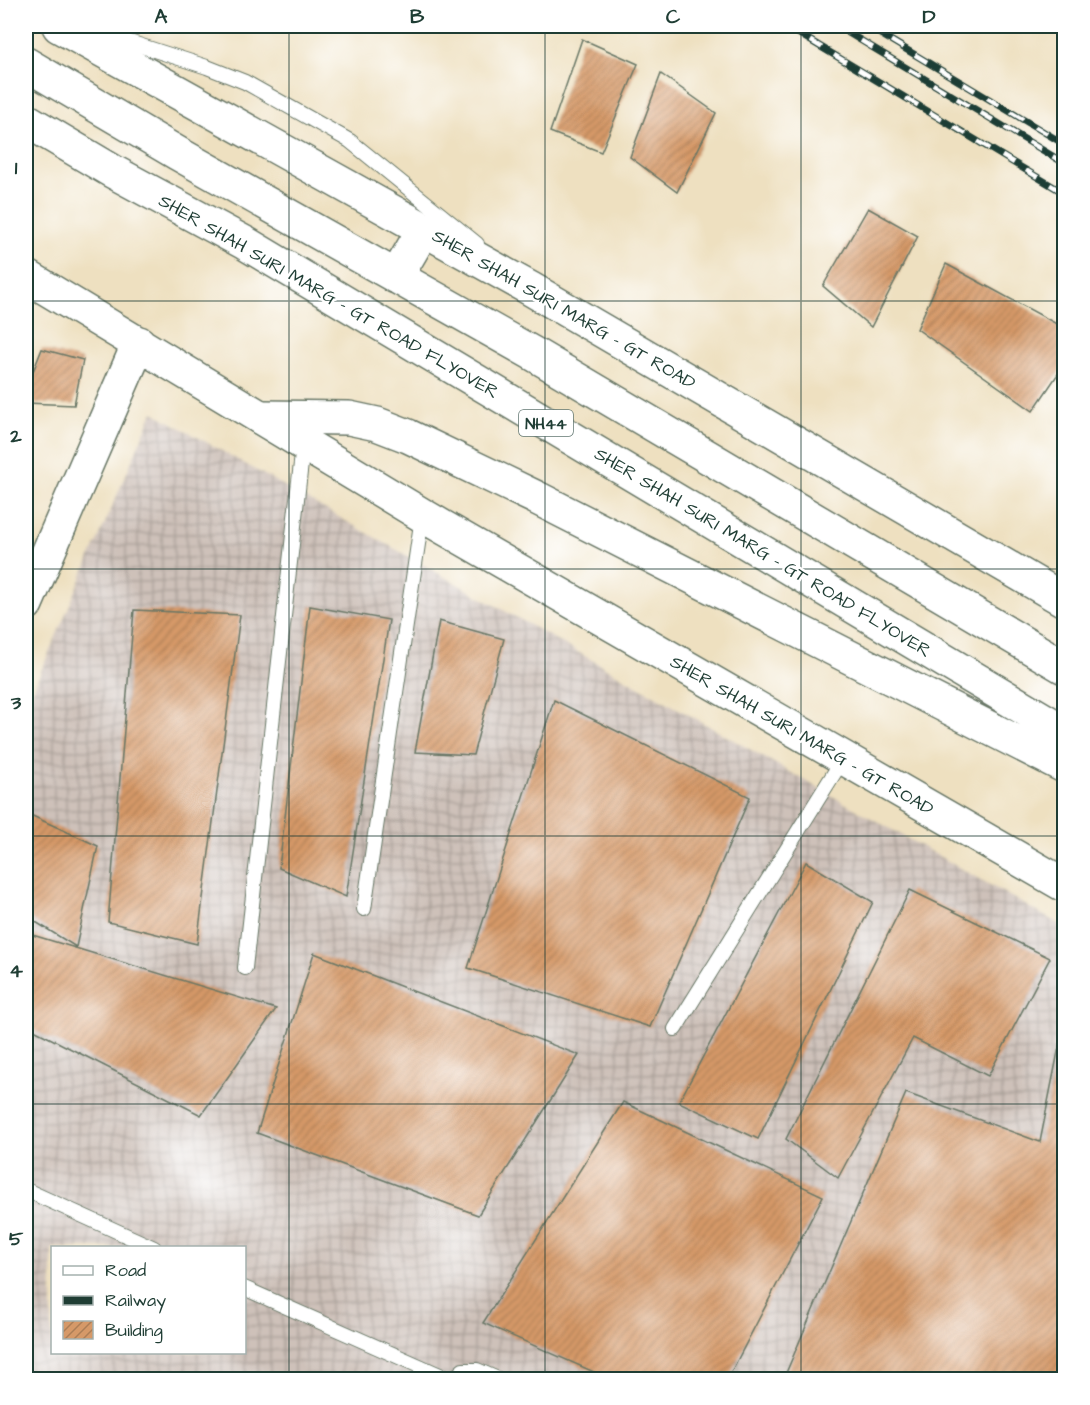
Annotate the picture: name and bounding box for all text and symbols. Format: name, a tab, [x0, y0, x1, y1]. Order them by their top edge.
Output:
text: A	[155, 3, 168, 31]
text: B	[410, 3, 425, 31]
text: C	[666, 3, 681, 31]
text: D	[923, 3, 936, 31]
text: 1	[15, 154, 18, 182]
street label: SHER SHAH SURI MARG - GT ROAD FLYOVER	[154, 188, 503, 405]
street label: SHER SHAH SURI MARG - GT ROAD	[427, 224, 700, 396]
road number: NH44	[519, 410, 573, 436]
text: 2	[9, 422, 22, 450]
street label: SHER SHAH SURI MARG - GT ROAD FLYOVER	[590, 442, 936, 663]
street label: SHER SHAH SURI MARG - GT ROAD	[665, 650, 938, 822]
text: 3	[10, 689, 22, 717]
text: 4	[9, 957, 23, 985]
text: 5	[9, 1225, 24, 1253]
legend	[51, 1246, 246, 1354]
text: Road	[105, 1258, 146, 1283]
text: Railway	[105, 1288, 166, 1314]
text: Building	[105, 1318, 163, 1344]

